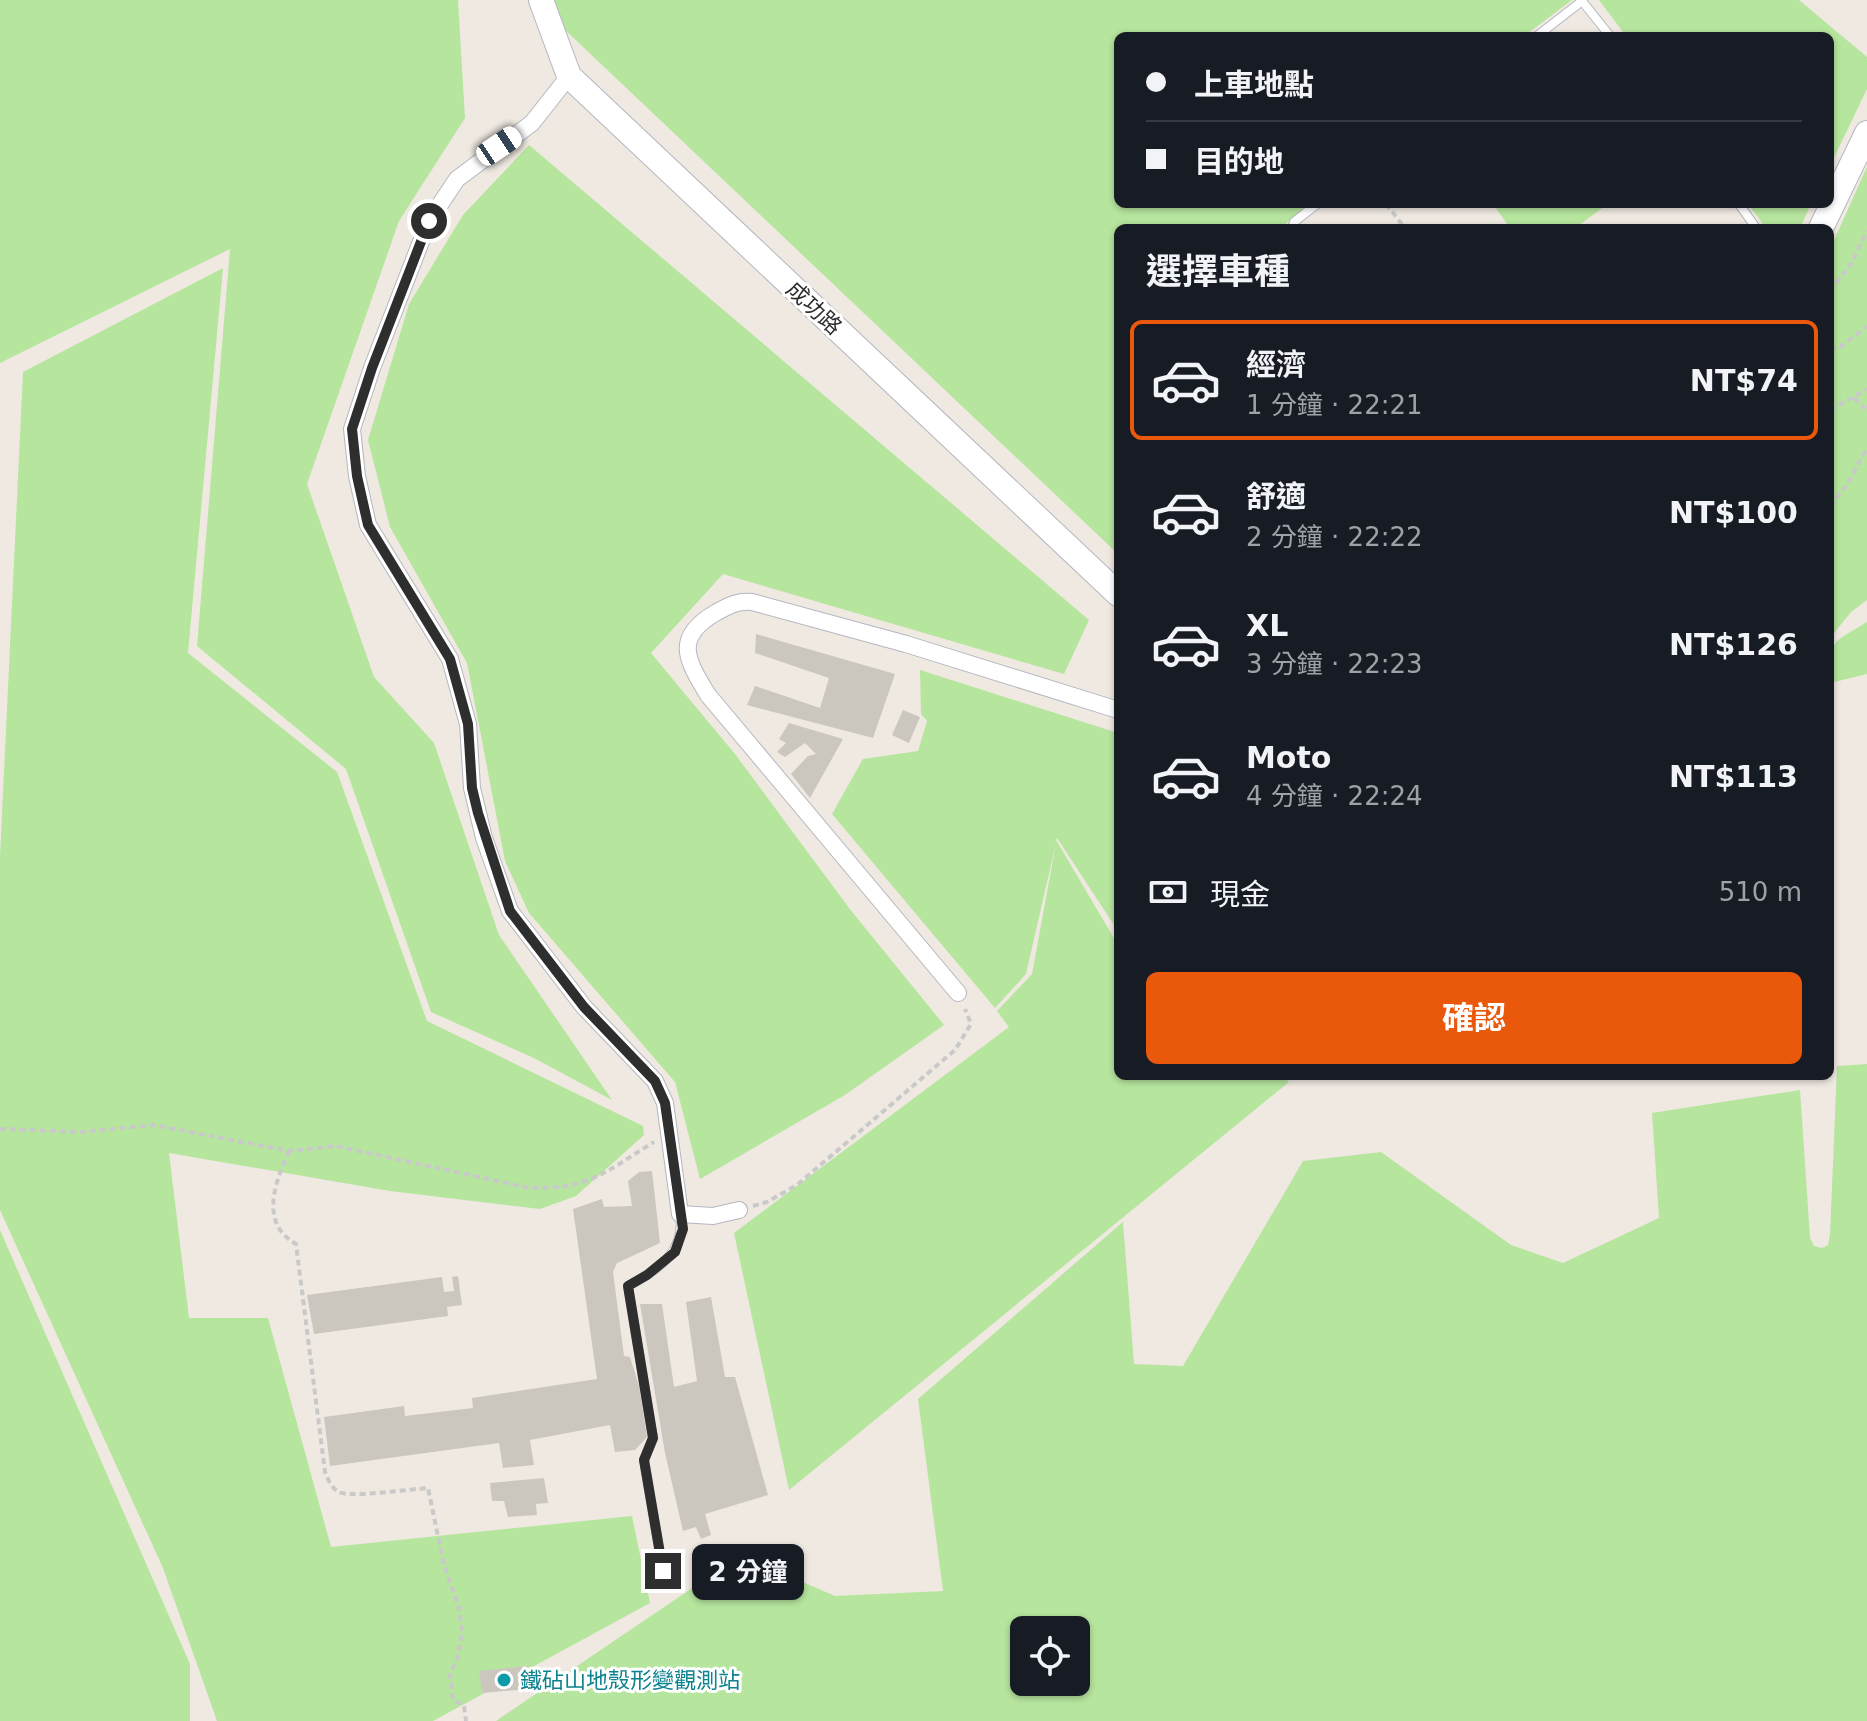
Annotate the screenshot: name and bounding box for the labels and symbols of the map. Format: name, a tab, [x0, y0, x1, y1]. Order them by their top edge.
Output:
car	[472, 123, 526, 169]
route start	[411, 203, 447, 239]
street label: 成功路	[781, 276, 847, 340]
callout: 2 分鐘	[691, 1543, 803, 1599]
route end	[645, 1553, 681, 1589]
place label: 鐵砧山地殼形變觀測站	[520, 1668, 740, 1693]
marker: 鐵砧山地殼形變觀測站	[495, 1671, 513, 1689]

